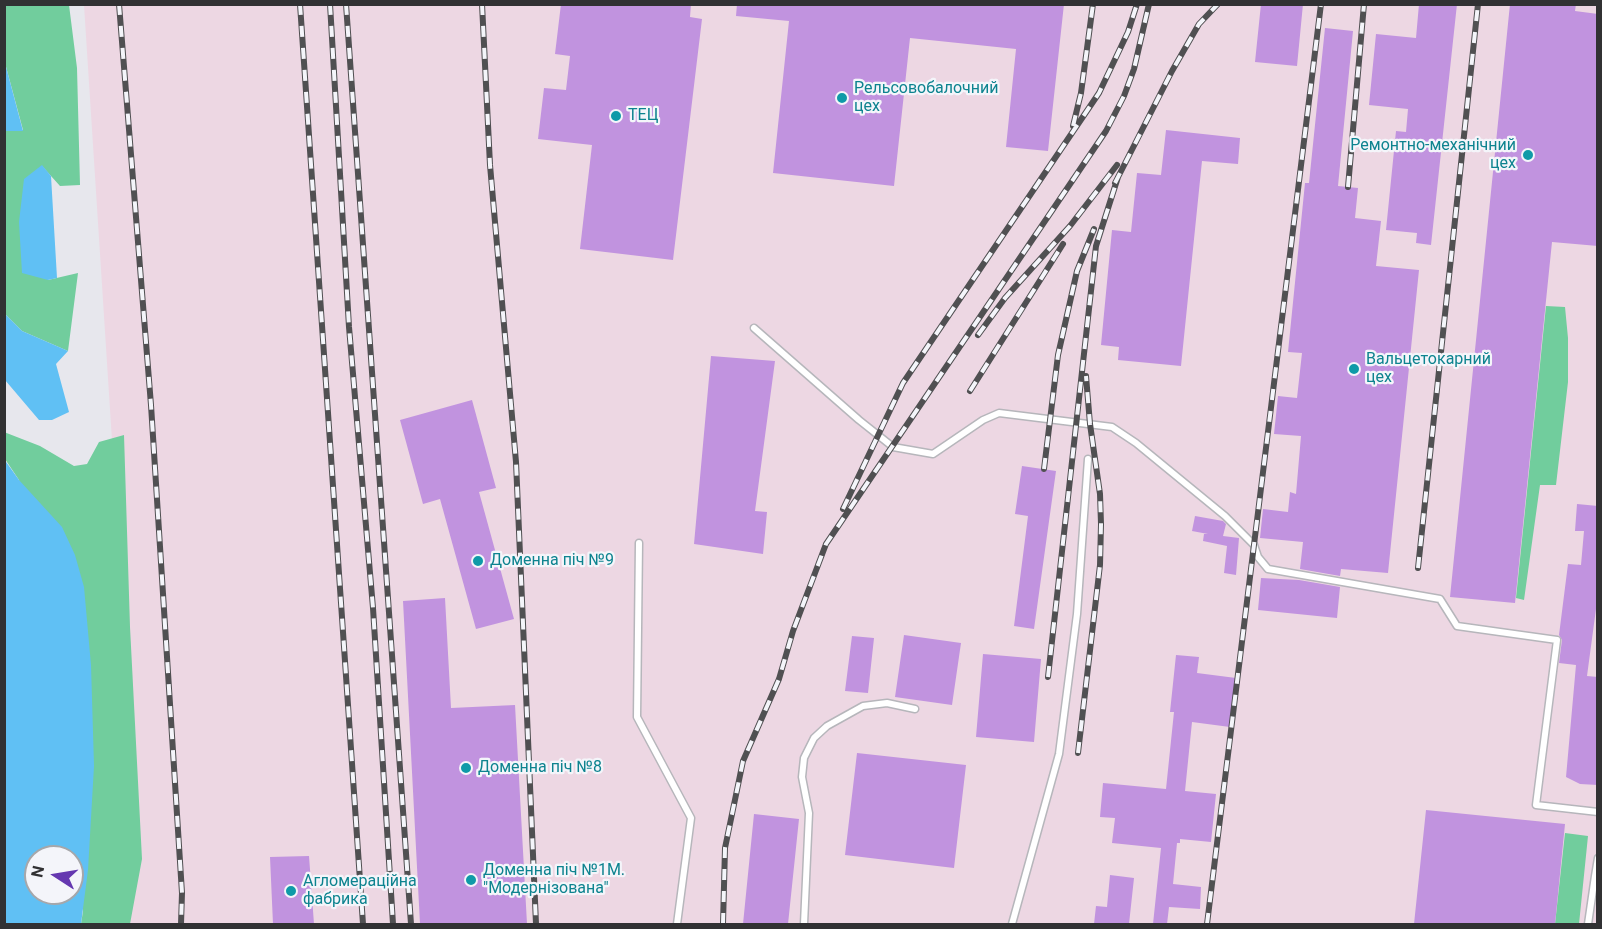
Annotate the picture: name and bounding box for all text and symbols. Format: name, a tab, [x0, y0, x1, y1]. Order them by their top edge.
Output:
place label: Рельсовобалочний цех	[854, 79, 999, 117]
marker: Рельсовобалочний цех	[835, 91, 849, 105]
place label: ТЕЦ	[628, 106, 658, 126]
marker: ТЕЦ	[609, 109, 623, 123]
place label: Ремонтно-механічний цех	[1350, 136, 1516, 174]
marker: Ремонтно-механічний цех	[1521, 148, 1535, 162]
place label: Вальцетокарний цех	[1366, 350, 1491, 388]
marker: Вальцетокарний цех	[1347, 362, 1361, 376]
place label: Доменна піч №9	[490, 551, 614, 571]
marker: Доменна піч №9	[471, 554, 485, 568]
place label: Доменна піч №8	[478, 758, 602, 778]
marker: Доменна піч №8	[459, 761, 473, 775]
north arrow	[24, 845, 84, 905]
place label: Доменна піч №1М. "Модернізована"	[483, 861, 625, 899]
text: N	[27, 864, 48, 879]
place label: Агломераційна фабрика	[303, 872, 417, 910]
marker: Доменна піч №1М. "Модернізована"	[464, 873, 478, 887]
marker: Агломераційна фабрика	[284, 884, 298, 898]

